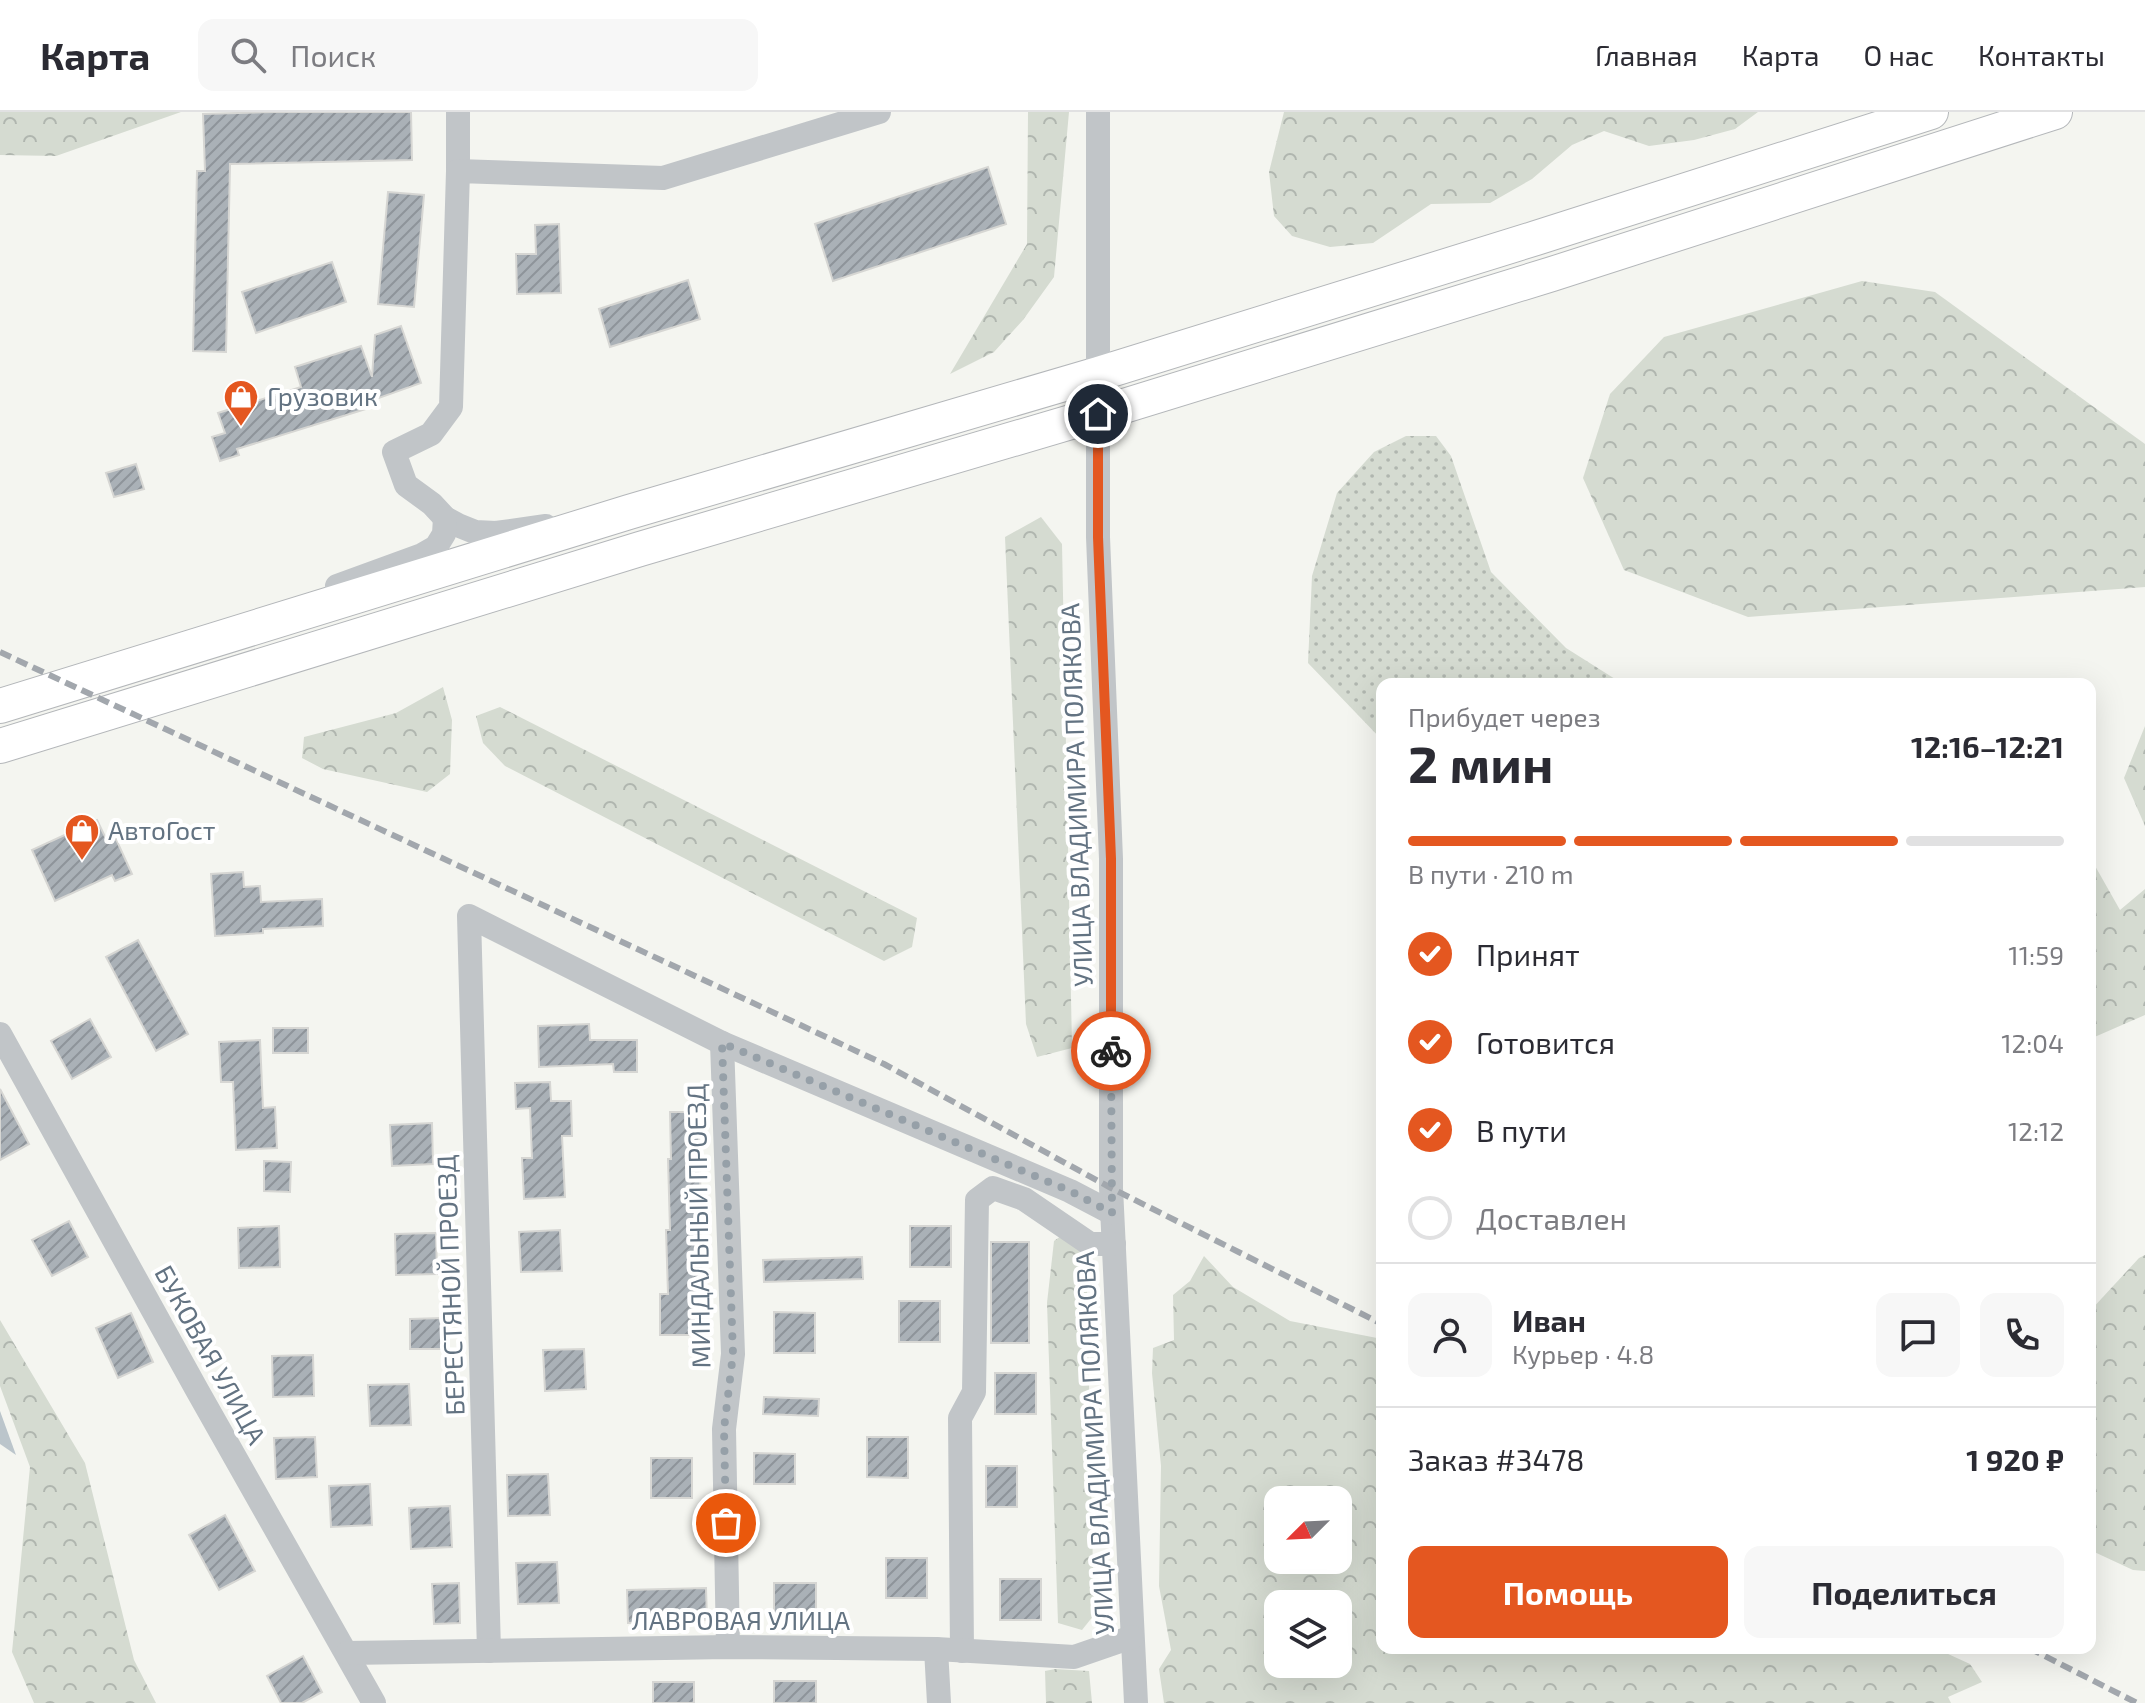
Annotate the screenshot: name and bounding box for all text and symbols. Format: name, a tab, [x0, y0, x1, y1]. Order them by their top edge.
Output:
search box	[198, 19, 758, 91]
text: Карта	[40, 32, 150, 78]
icon: search	[226, 33, 270, 77]
text: Поиск	[290, 37, 376, 73]
text: Главная	[1595, 38, 1698, 72]
text: Карта	[1742, 38, 1820, 72]
text: О нас	[1864, 38, 1934, 72]
text: Контакты	[1978, 38, 2105, 72]
shop icon: Грузовик	[222, 378, 260, 428]
place label: Грузовик	[267, 380, 378, 412]
pin	[1064, 380, 1132, 448]
icon: home	[1076, 392, 1120, 436]
street label: УЛИЦА ВЛАДИМИРА ПОЛЯКОВА	[1053, 603, 1098, 987]
text: Прибудет через	[1408, 701, 1601, 732]
text: 12:16–12:21	[1911, 728, 2064, 764]
text: 2 мин	[1408, 731, 1553, 793]
shop icon: АвтоГост	[63, 812, 101, 862]
place label: АвтоГост	[108, 814, 216, 845]
text: В пути · 210 m	[1408, 858, 1574, 889]
icon: check	[1408, 932, 1452, 976]
text: Принят	[1476, 936, 1580, 972]
text: 11:59	[2008, 939, 2064, 970]
courier	[1071, 1011, 1151, 1091]
icon: check	[1408, 1020, 1452, 1064]
text: Готовится	[1476, 1024, 1615, 1060]
text: 12:04	[2001, 1027, 2064, 1058]
icon: bike	[1089, 1029, 1133, 1073]
street label: МИНДАЛЬНЫЙ ПРОЕЗД	[680, 1083, 715, 1369]
icon: check	[1408, 1108, 1452, 1152]
text: В пути	[1476, 1112, 1567, 1148]
text: 12:12	[2008, 1115, 2064, 1146]
street label: БЕРЕСТЯНОЙ ПРОЕЗД	[429, 1154, 470, 1416]
text: Доставлен	[1476, 1200, 1627, 1236]
street label: УЛИЦА ВЛАДИМИРА ПОЛЯКОВА	[1068, 1251, 1119, 1636]
street label: БУКОВАЯ УЛИЦА	[149, 1260, 273, 1449]
button: person	[1408, 1293, 1492, 1377]
button: chat	[1876, 1293, 1960, 1377]
button: phone	[1980, 1293, 2064, 1377]
text: Иван	[1512, 1302, 1586, 1338]
text: Курьер · 4.8	[1512, 1338, 1654, 1369]
text: Заказ #3478	[1408, 1441, 1585, 1477]
text: 1 920 ₽	[1966, 1441, 2064, 1477]
north arrow	[1264, 1486, 1352, 1574]
map controls	[1264, 1486, 1352, 1678]
pin	[692, 1489, 760, 1557]
icon: bag	[704, 1501, 748, 1545]
button: Помощь	[1408, 1546, 1728, 1638]
button: Поделиться	[1744, 1546, 2064, 1638]
button: layers	[1264, 1590, 1352, 1678]
street label: ЛАВРОВАЯ УЛИЦА	[632, 1604, 850, 1635]

